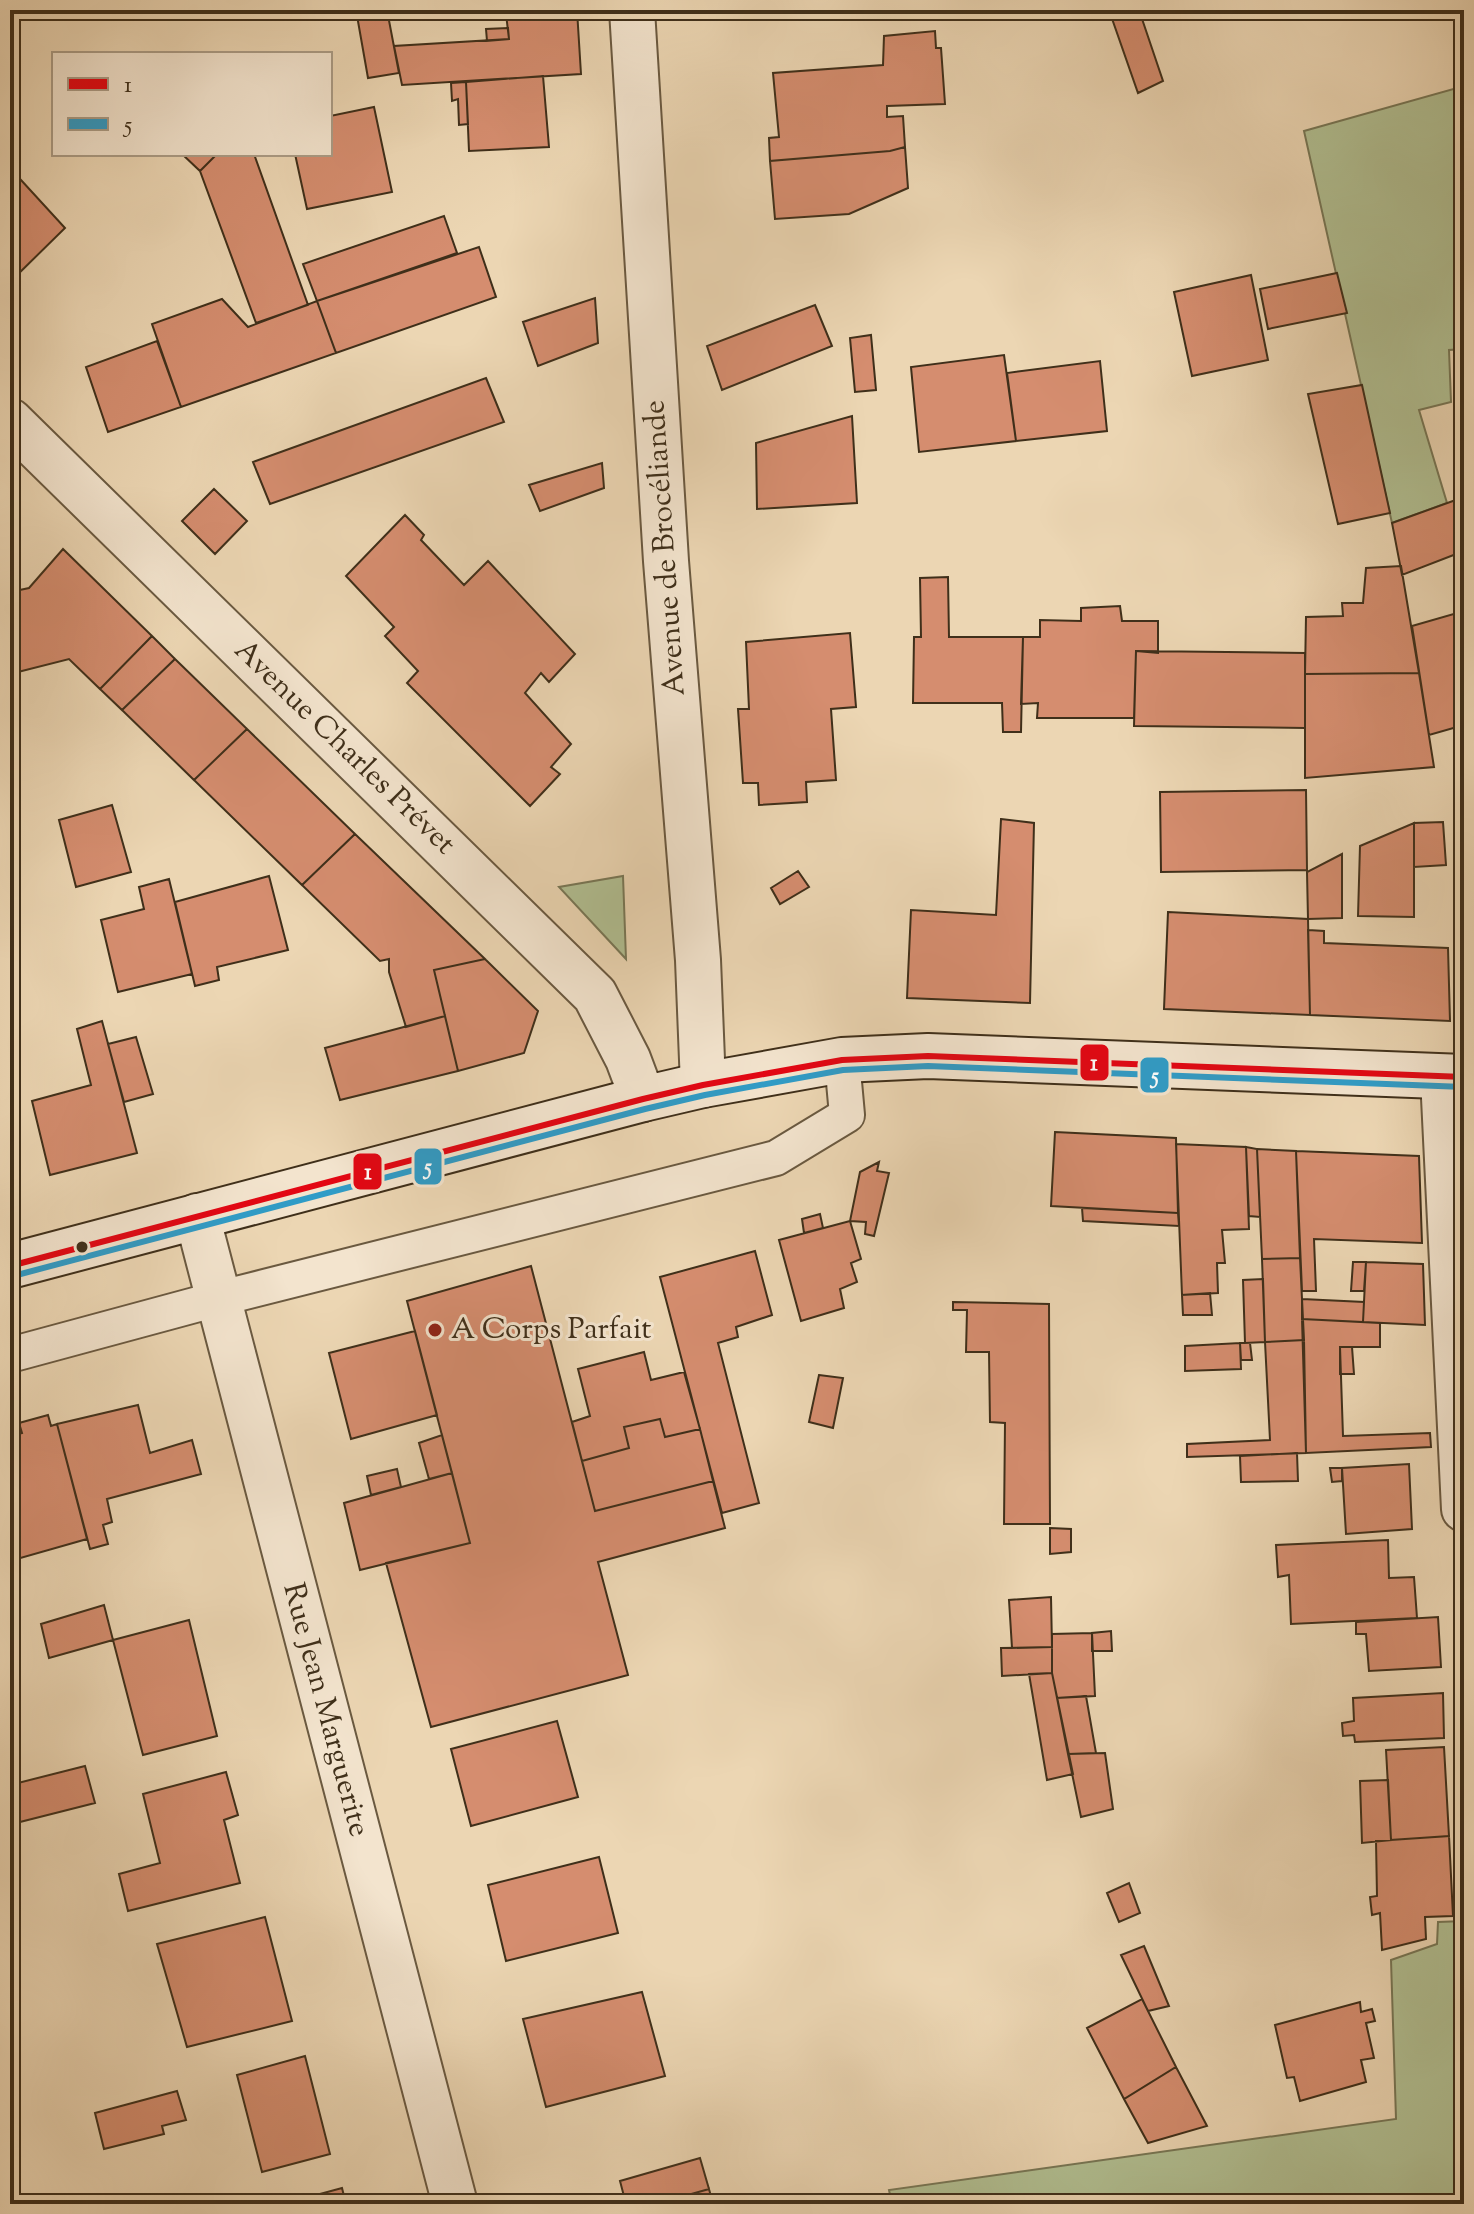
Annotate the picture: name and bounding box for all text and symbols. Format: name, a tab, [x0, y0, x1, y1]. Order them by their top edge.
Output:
legend	[52, 52, 332, 156]
text: 1	[124, 69, 132, 103]
text: 5	[122, 109, 132, 143]
street label: Avenue de Brocéliande	[634, 399, 698, 697]
street label: Avenue Charles Prévet	[224, 631, 464, 865]
line badge: 1	[1079, 1043, 1110, 1082]
text: 1	[1090, 1049, 1098, 1081]
line badge: 5	[1139, 1056, 1170, 1094]
text: 5	[1149, 1062, 1159, 1094]
line badge: 5	[413, 1147, 443, 1186]
line badge: 1	[352, 1152, 383, 1191]
text: 5	[422, 1153, 432, 1185]
text: 1	[364, 1158, 372, 1190]
unlabelled marker	[74, 1239, 90, 1255]
place label: A Corps Parfait	[451, 1309, 652, 1352]
marker: A Corps Parfait	[426, 1321, 444, 1339]
street label: Rue Jean Marguerite	[270, 1578, 380, 1842]

